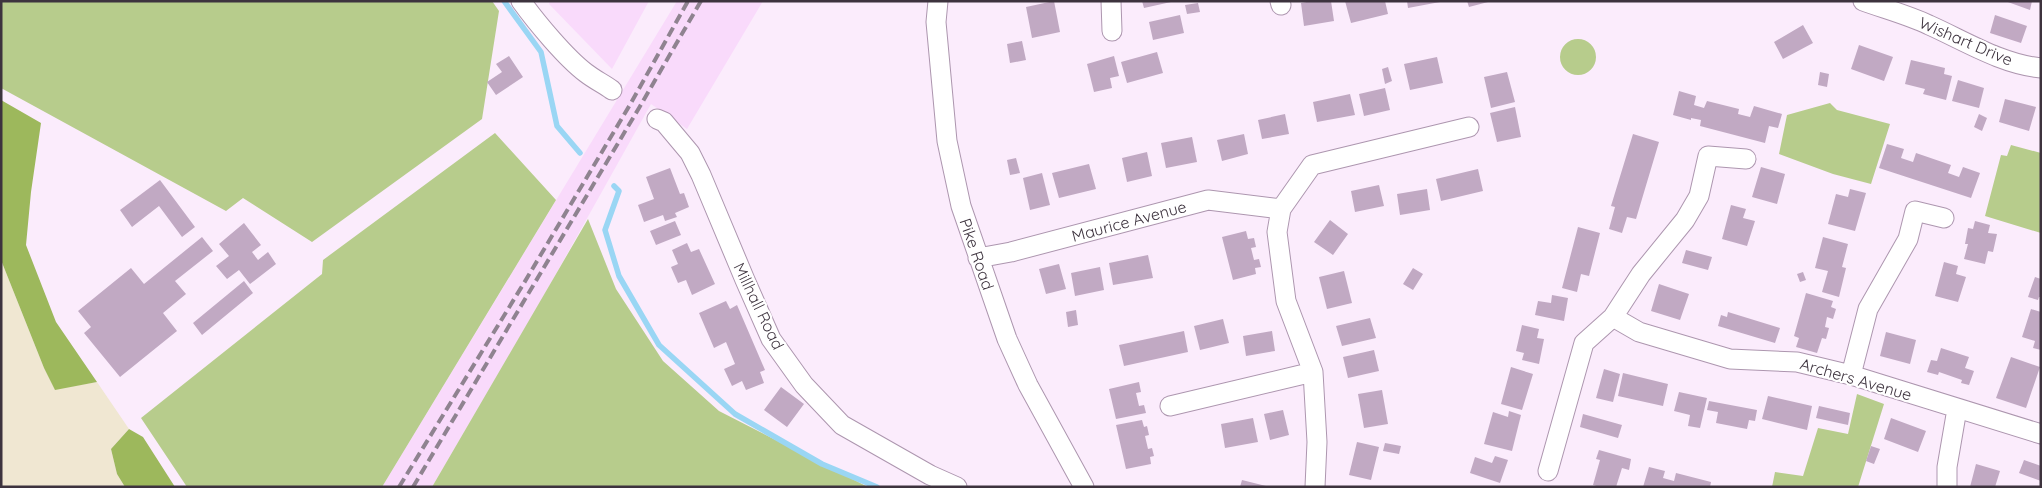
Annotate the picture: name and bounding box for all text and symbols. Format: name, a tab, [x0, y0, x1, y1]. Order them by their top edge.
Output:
street label: Wishart Drive	[1916, 12, 2016, 70]
street label: Maurice Avenue	[1069, 196, 1189, 246]
street label: Pike Road	[955, 216, 999, 292]
street label: Millhall Road	[729, 259, 789, 353]
street label: Archers Avenue	[1798, 353, 1914, 405]

